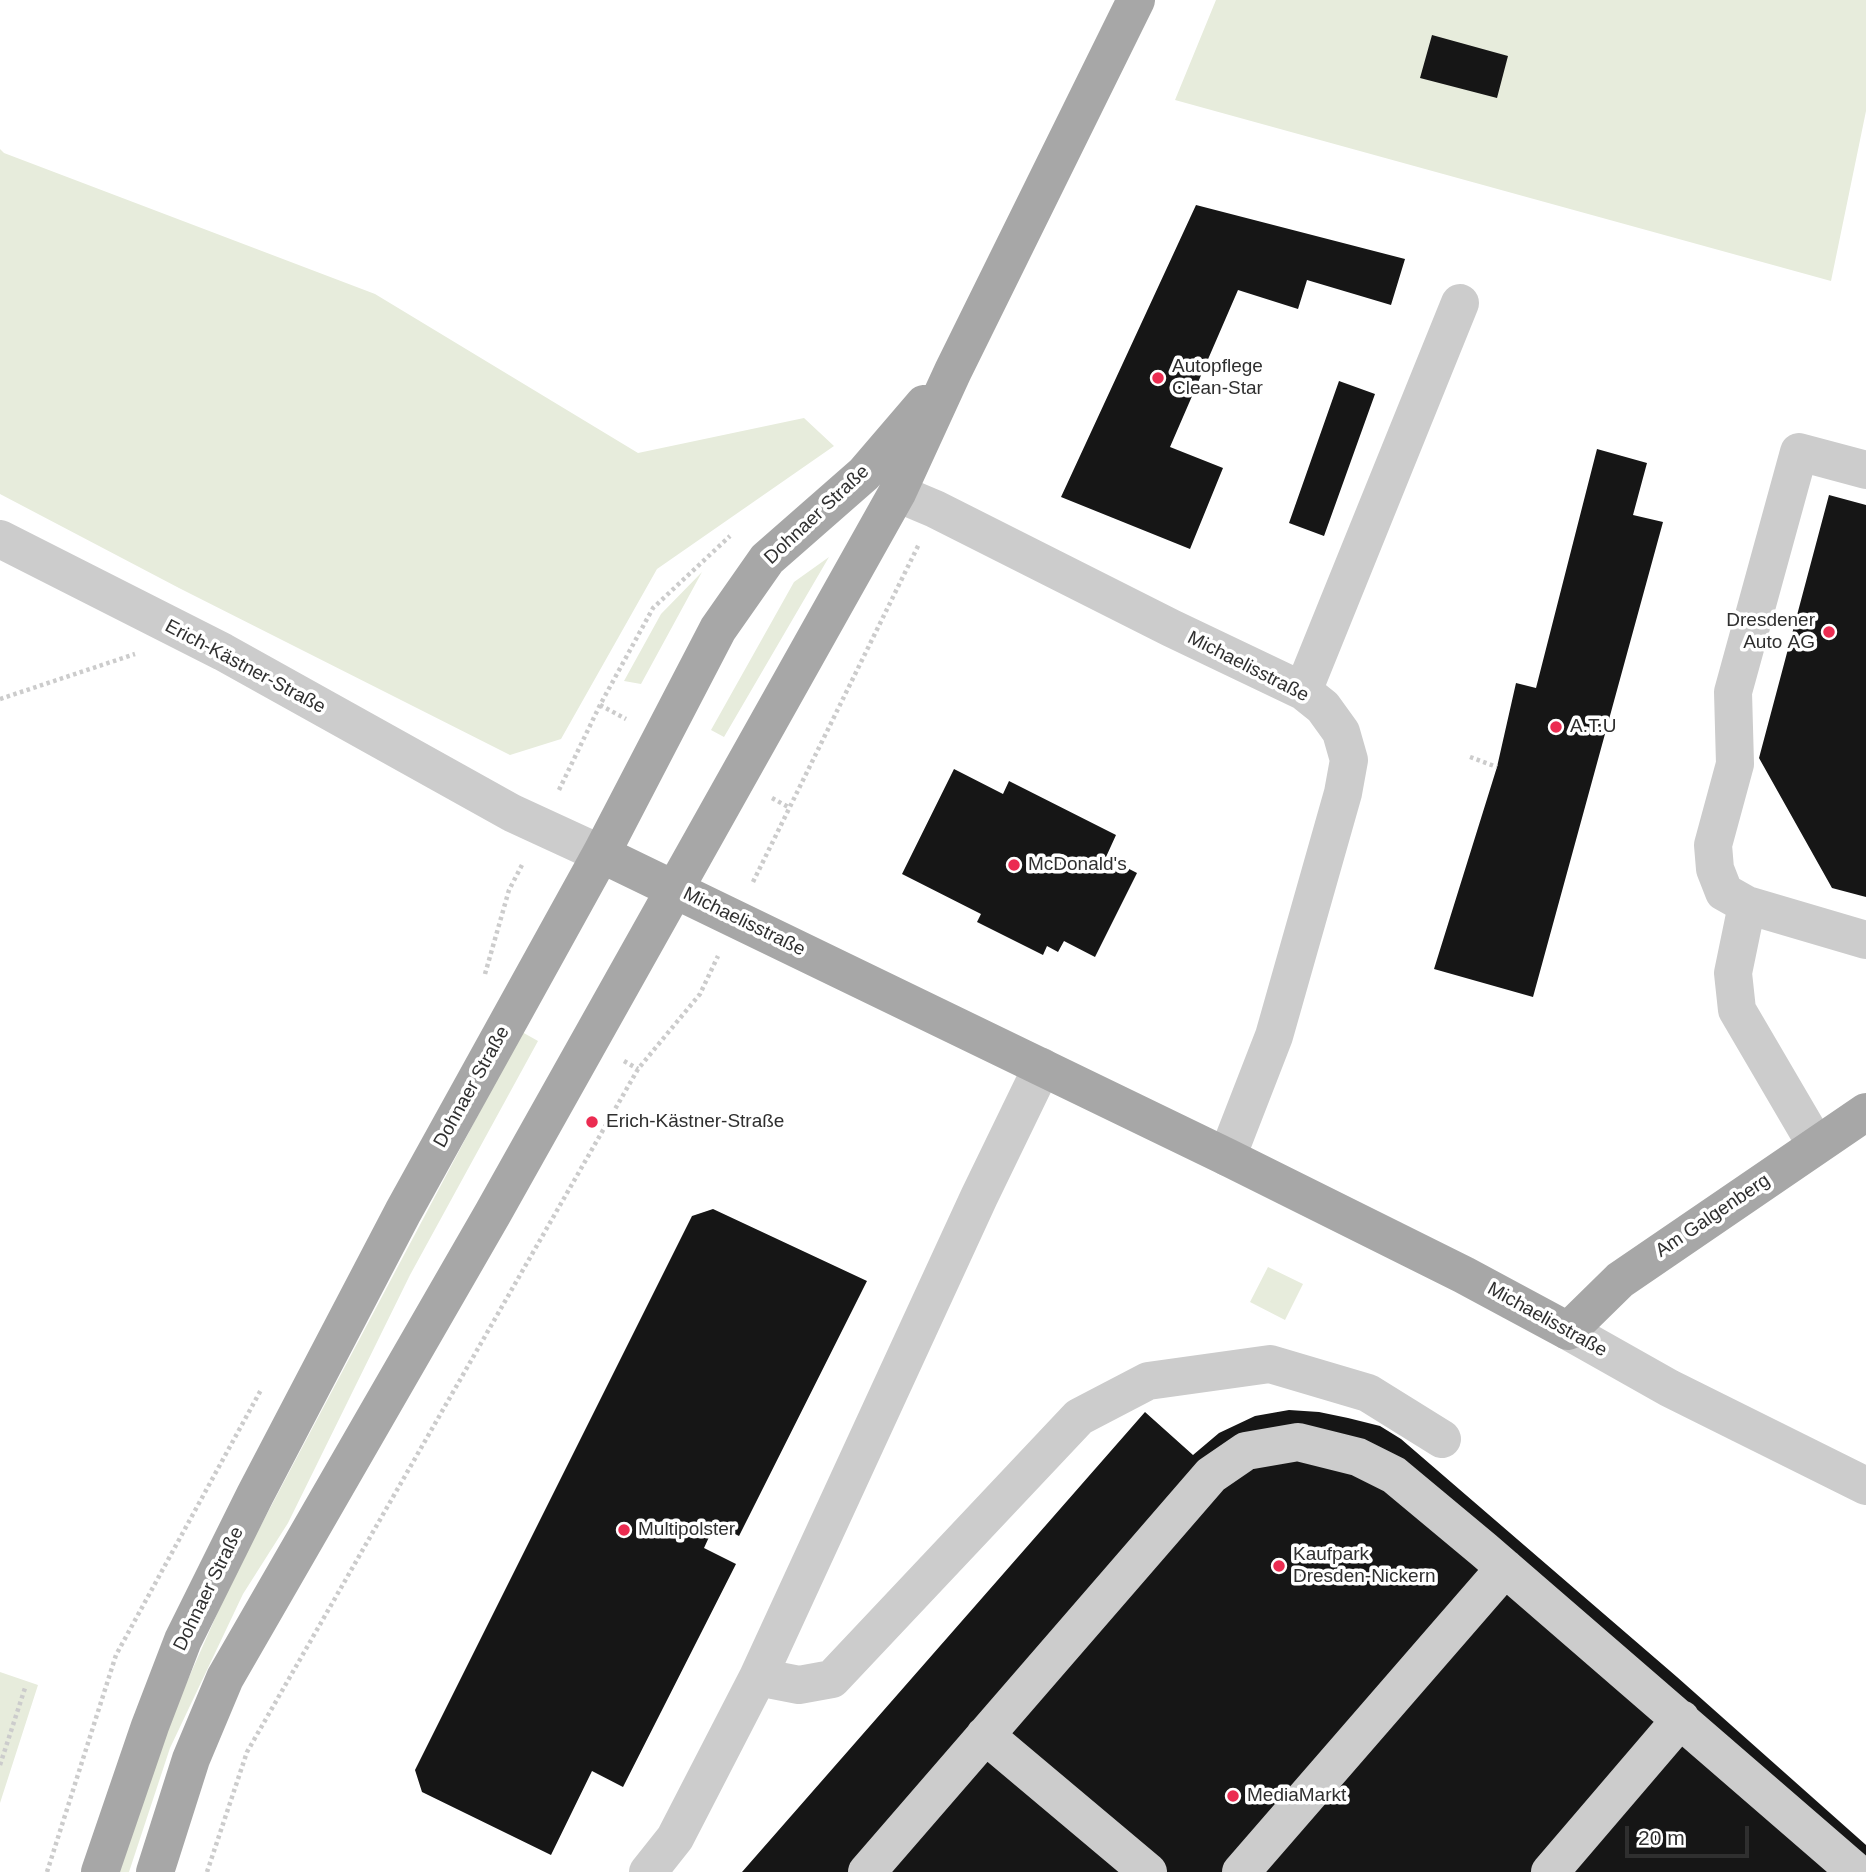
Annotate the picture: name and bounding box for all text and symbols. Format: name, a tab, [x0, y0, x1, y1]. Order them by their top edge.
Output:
place label: Autopflege Clean-Star	[1172, 356, 1263, 400]
marker: Autopflege Clean-Star	[1150, 370, 1166, 386]
street label: Dohnaer Straße	[760, 461, 874, 569]
place label: Dresdener Auto AG	[1726, 610, 1815, 654]
street label: Erich-Kästner-Straße	[161, 615, 329, 719]
marker: Dresdener Auto AG	[1821, 624, 1837, 640]
street label: Michaelisstraße	[1184, 627, 1312, 707]
place label: A.T.U	[1570, 716, 1616, 738]
marker: A.T.U	[1548, 719, 1564, 735]
place label: McDonald's	[1028, 854, 1127, 876]
marker: McDonald's	[1006, 857, 1022, 873]
street label: Michaelisstraße	[679, 883, 809, 961]
street label: Dohnaer Straße	[429, 1022, 515, 1152]
place label: Erich-Kästner-Straße	[606, 1111, 784, 1133]
marker: Erich-Kästner-Straße	[584, 1114, 600, 1130]
street label: Am Galgenberg	[1651, 1169, 1775, 1263]
street label: Michaelisstraße	[1483, 1278, 1611, 1362]
place label: Multipolster	[638, 1519, 735, 1541]
marker: Multipolster	[616, 1522, 632, 1538]
street label: Dohnaer Straße	[169, 1523, 249, 1655]
place label: Kaufpark Dresden-Nickern	[1293, 1544, 1436, 1588]
marker: Kaufpark Dresden-Nickern	[1271, 1558, 1287, 1574]
place label: MediaMarkt	[1247, 1785, 1346, 1807]
marker: MediaMarkt	[1225, 1788, 1241, 1804]
scale bar	[1628, 1812, 1752, 1856]
text: 20 m	[1638, 1826, 1685, 1849]

